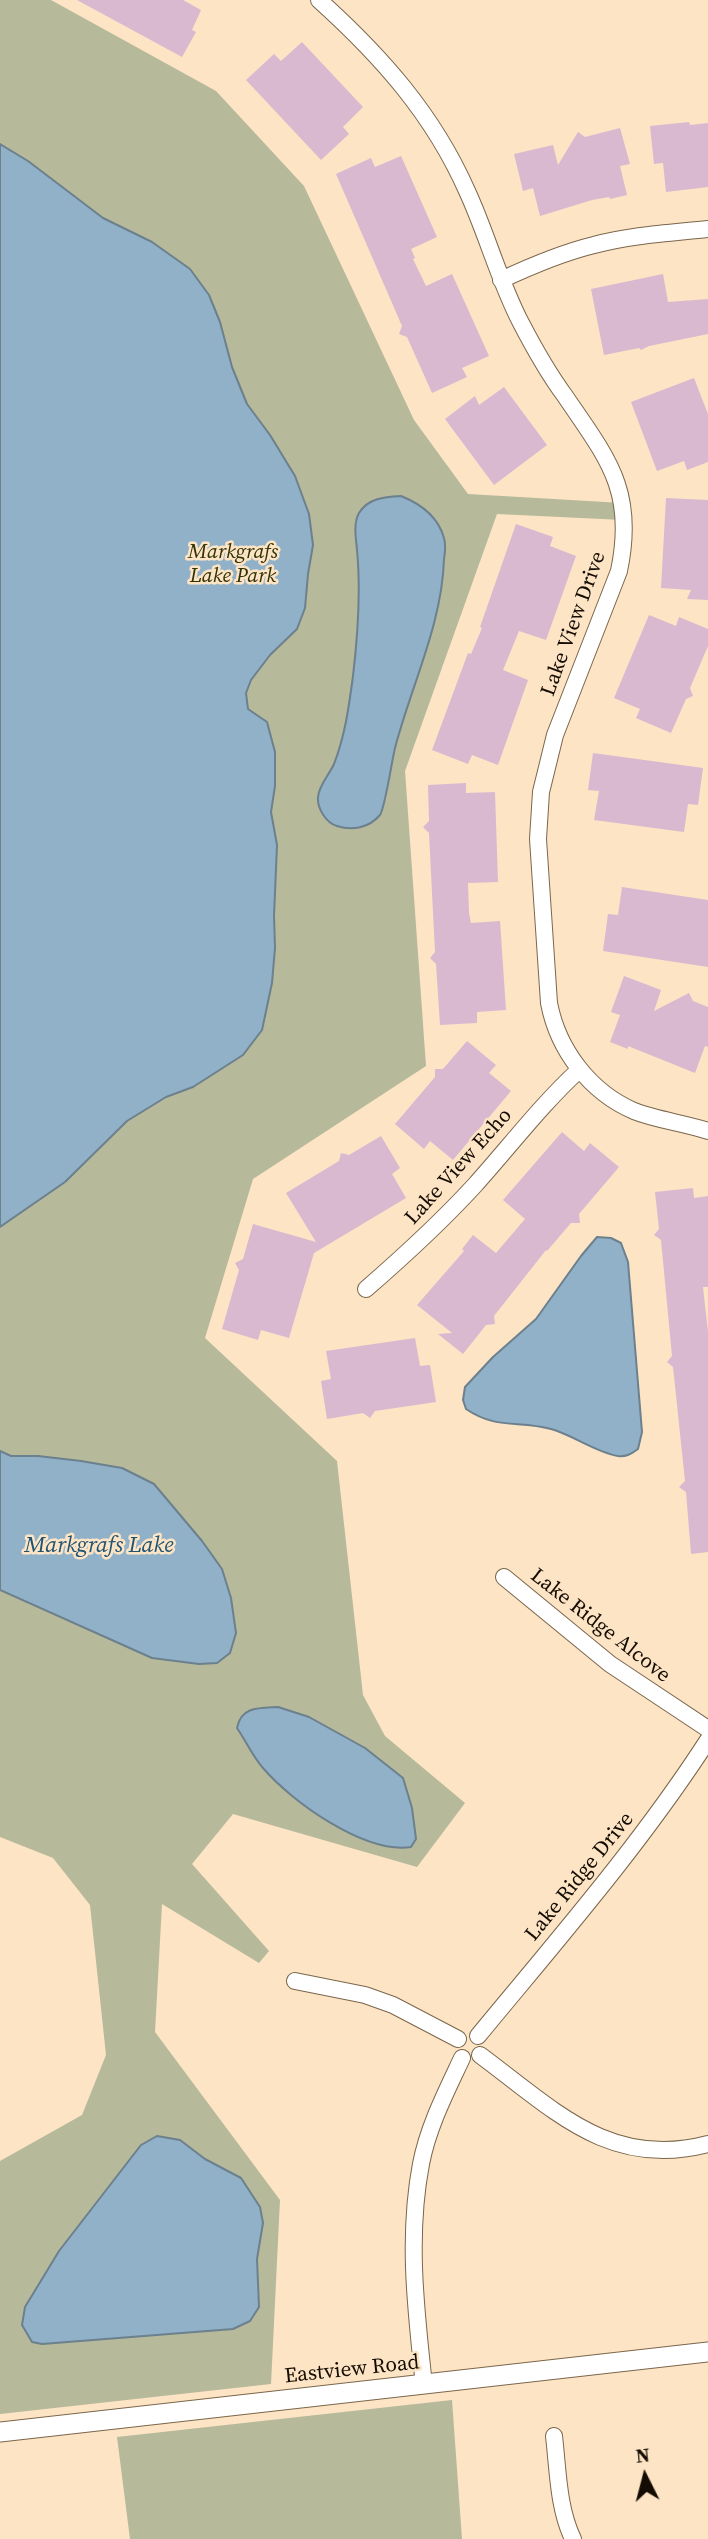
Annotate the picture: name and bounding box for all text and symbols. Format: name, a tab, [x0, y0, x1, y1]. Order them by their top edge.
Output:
park label: Markgrafs Lake Park	[188, 540, 278, 590]
street label: Lake View Drive	[536, 548, 612, 700]
street label: Lake View Echo	[400, 1104, 518, 1230]
water label: Markgrafs Lake	[24, 1532, 174, 1560]
street label: Lake Ridge Alcove	[525, 1564, 675, 1688]
street label: Lake Ridge Drive	[520, 1808, 640, 1946]
street label: Eastview Road	[283, 2350, 421, 2390]
north arrow	[610, 2441, 680, 2511]
text: N	[635, 2441, 651, 2469]

